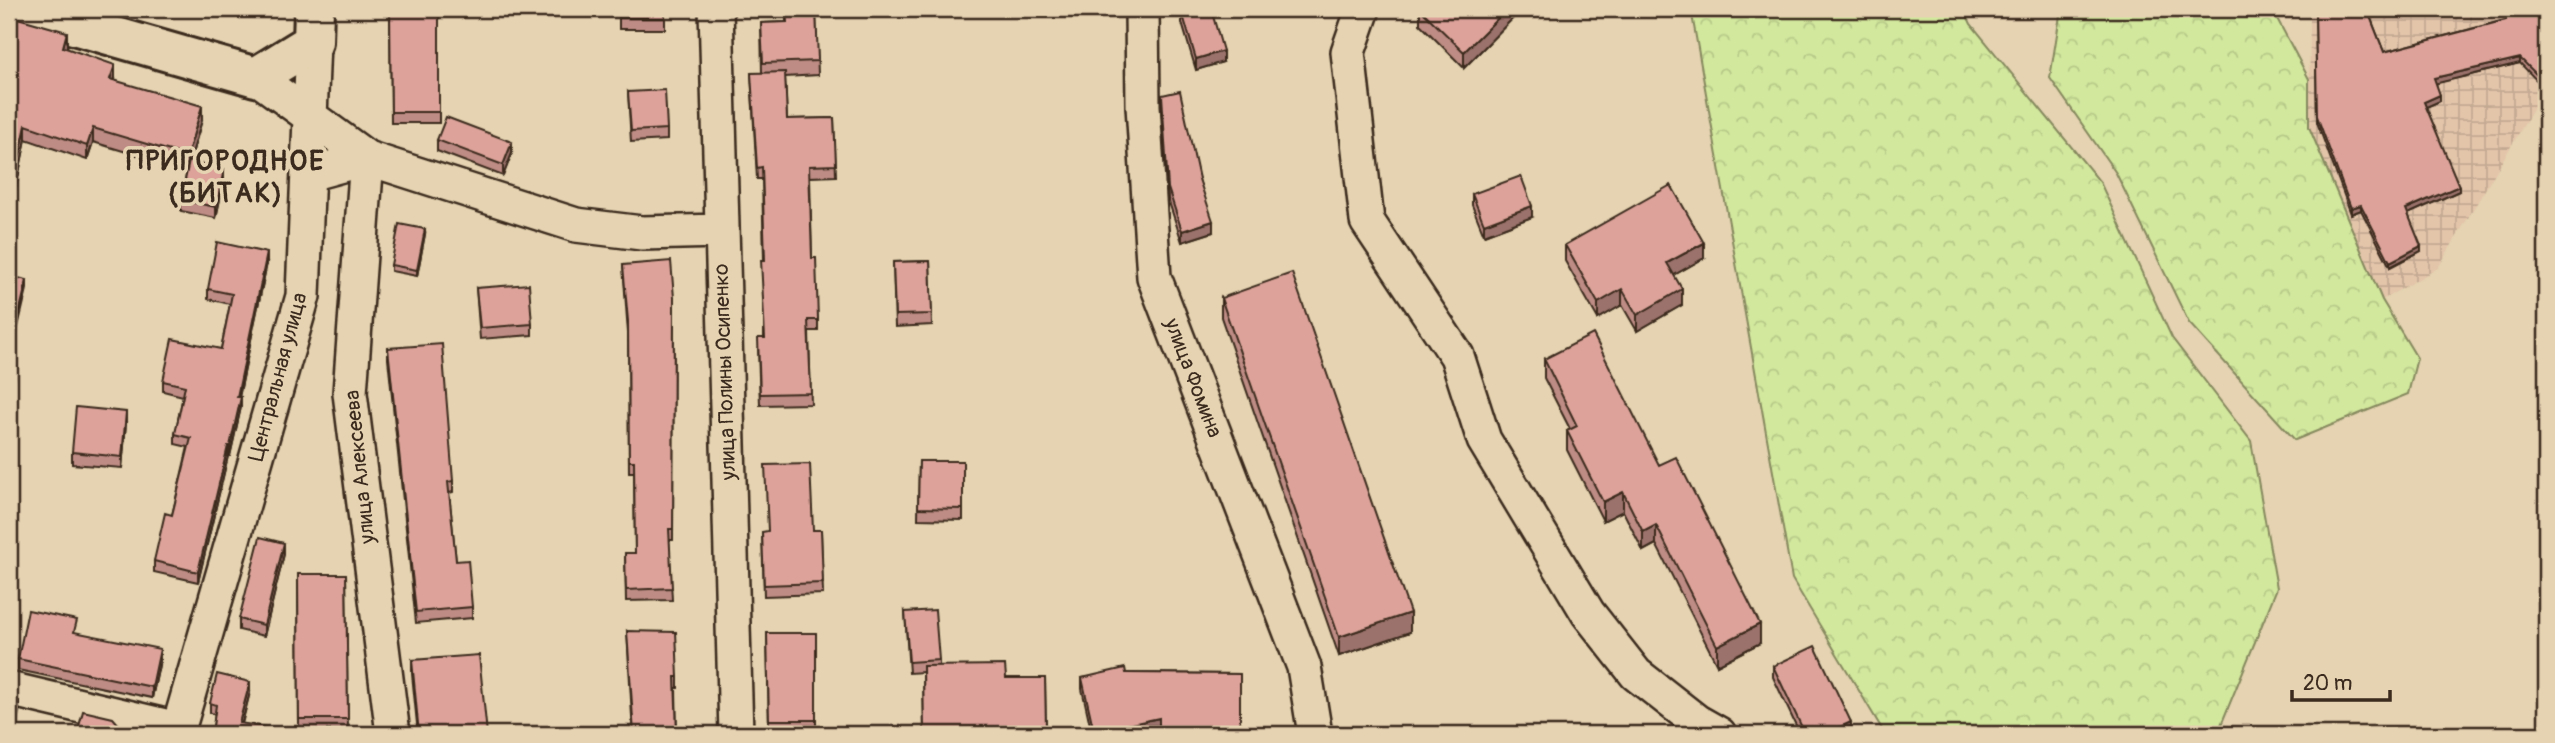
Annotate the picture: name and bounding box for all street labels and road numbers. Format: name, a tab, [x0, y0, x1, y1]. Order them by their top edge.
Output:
street label: улица Полины Осипенко	[708, 263, 742, 482]
street label: Центральная улица	[242, 290, 314, 464]
street label: улица Фомина	[1158, 314, 1228, 441]
street label: улица Алексеева	[339, 389, 382, 546]

